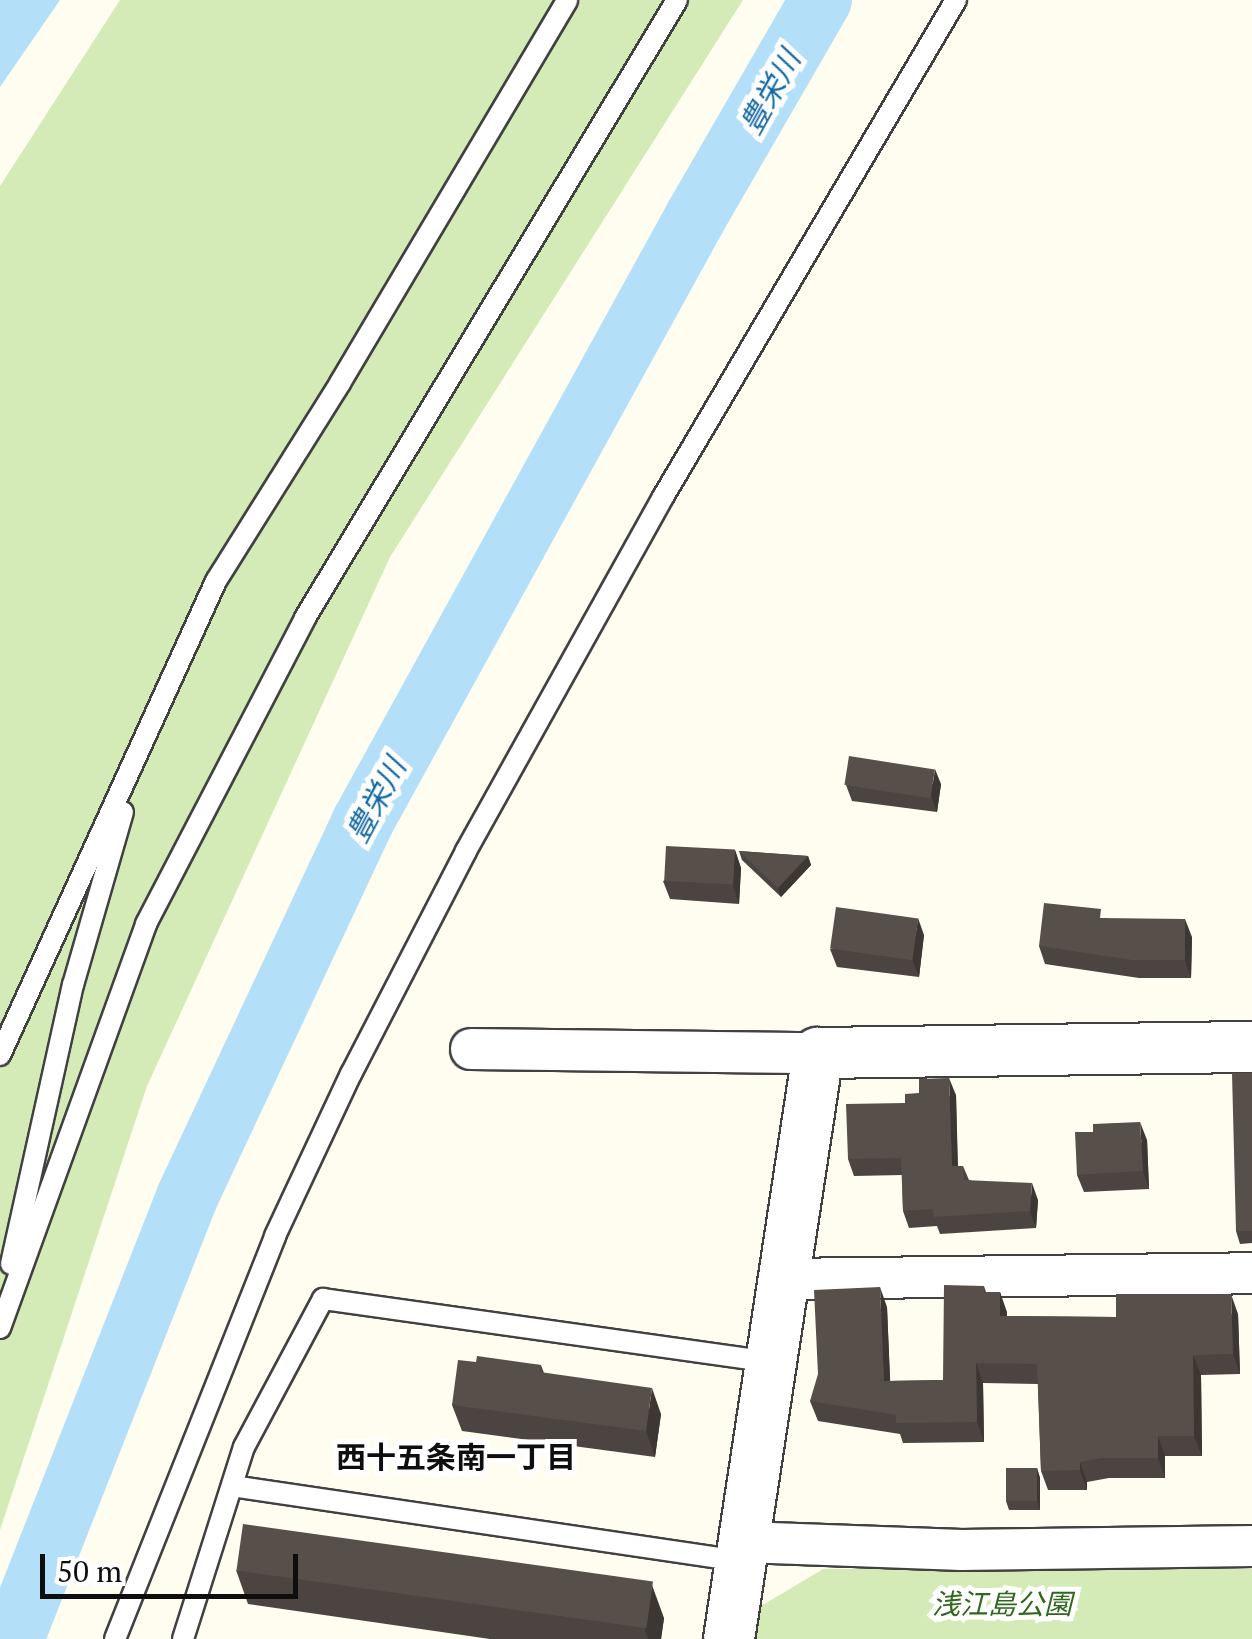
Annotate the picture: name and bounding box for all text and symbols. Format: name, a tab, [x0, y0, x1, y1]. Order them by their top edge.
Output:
water label: 豊栄川	[732, 44, 808, 140]
water label: 豊栄川	[339, 752, 413, 848]
district label: 西十五条南一丁目	[336, 1439, 576, 1475]
scale bar	[45, 1534, 302, 1596]
text: 50 m	[57, 1551, 122, 1591]
park label: 浅江島公園	[932, 1587, 1072, 1621]

